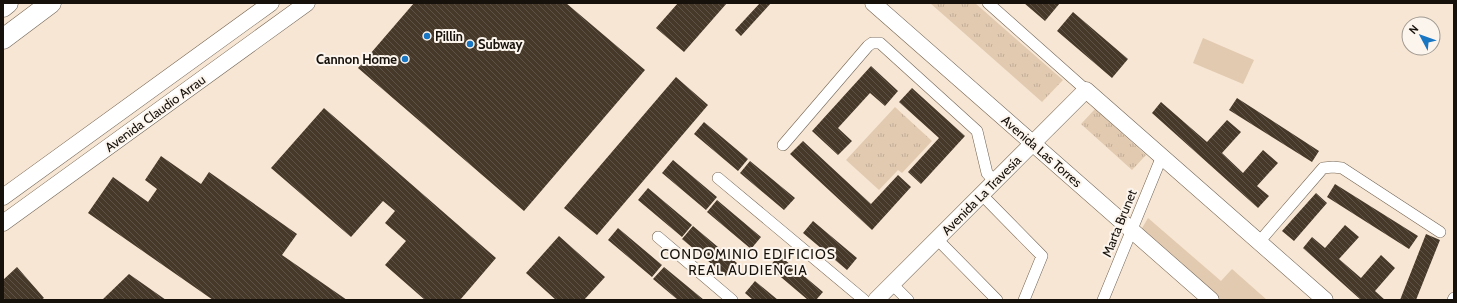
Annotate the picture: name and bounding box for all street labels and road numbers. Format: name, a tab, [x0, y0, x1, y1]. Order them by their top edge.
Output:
street label: Avenida Claudio Arrau	[102, 71, 208, 155]
street label: Avenida Las Torres	[999, 112, 1086, 191]
street label: Avenida La Travesía	[938, 151, 1025, 238]
street label: Marta Brunet	[1098, 186, 1140, 259]

